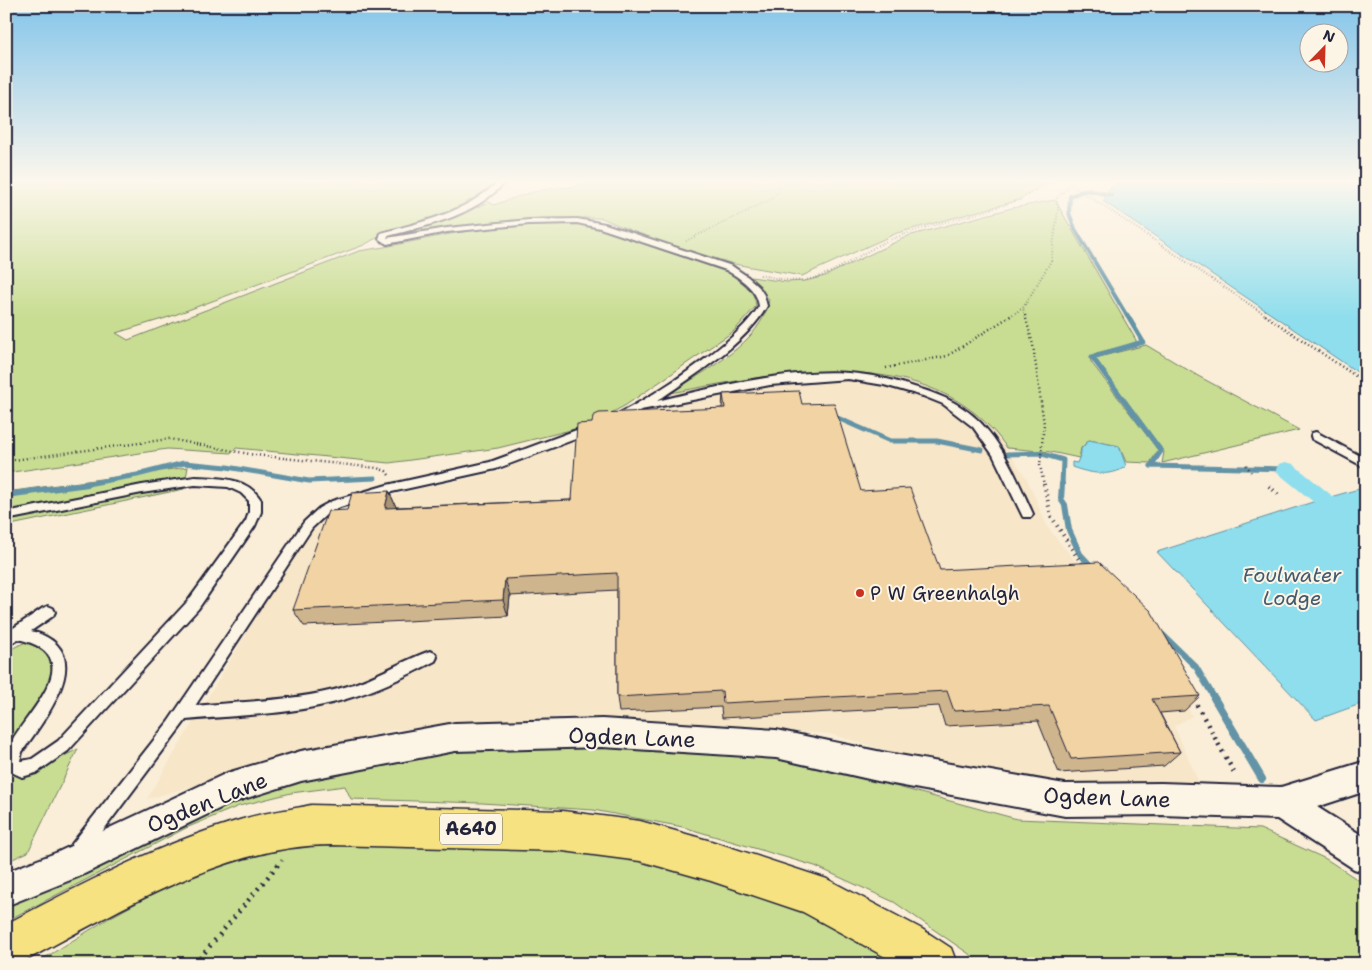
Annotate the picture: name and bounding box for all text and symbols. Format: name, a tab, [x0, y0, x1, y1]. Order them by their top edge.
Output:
north arrow	[1300, 22, 1350, 72]
text: N	[1320, 26, 1338, 46]
water label: Foulwater Lodge	[1242, 562, 1342, 611]
place label: P W Greenhalgh	[870, 581, 1020, 606]
marker: P W Greenhalgh	[854, 587, 866, 599]
street label: Ogden Lane	[568, 721, 696, 754]
street label: Ogden Lane	[143, 765, 272, 840]
street label: Ogden Lane	[1043, 781, 1171, 814]
road number: A640	[440, 814, 502, 844]

